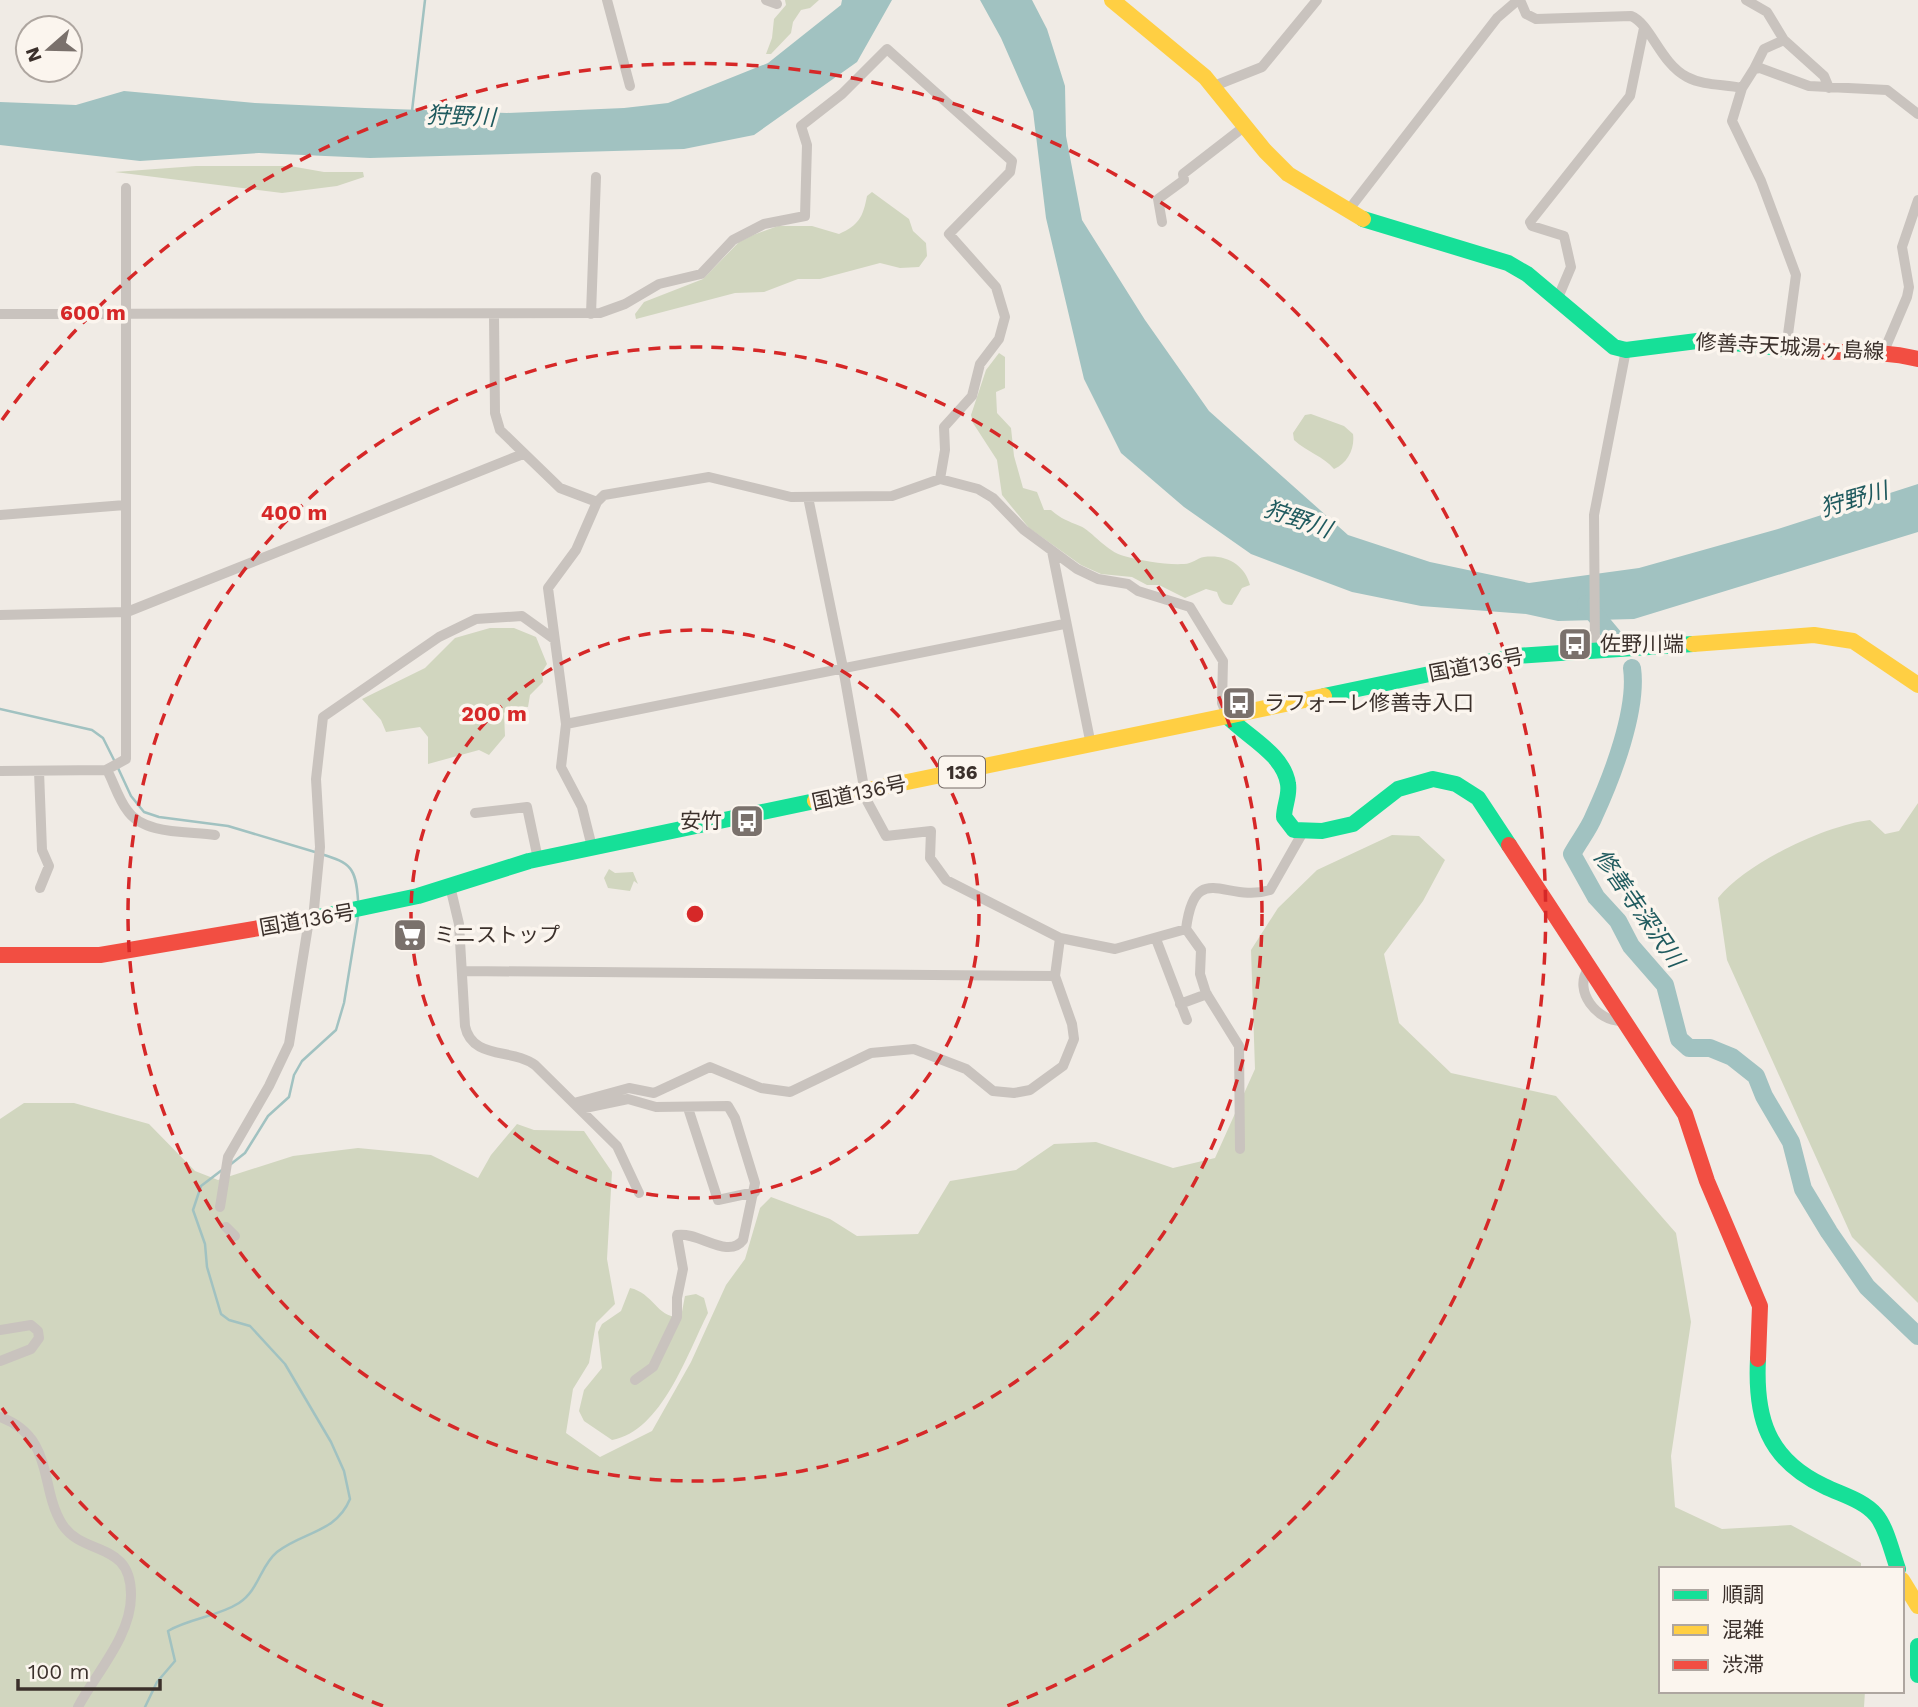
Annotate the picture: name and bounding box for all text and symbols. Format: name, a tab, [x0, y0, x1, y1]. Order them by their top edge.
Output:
north arrow	[14, 14, 84, 84]
text: N	[20, 44, 47, 65]
water label: 狩野川	[426, 102, 499, 131]
text: 600 m	[60, 300, 126, 325]
street label: 修善寺天城湯ヶ島線	[1695, 329, 1885, 364]
water label: 狩野川	[1817, 476, 1894, 522]
water label: 狩野川	[1261, 495, 1338, 544]
text: 400 m	[261, 500, 327, 525]
bus stop icon: 佐野川端	[1556, 625, 1594, 663]
place label: 佐野川端	[1600, 631, 1684, 656]
street label: 国道136号	[1426, 643, 1526, 686]
bus stop icon: ラフォーレ修善寺入口	[1220, 684, 1258, 722]
place label: ラフォーレ修善寺入口	[1264, 690, 1474, 715]
text: 200 m	[461, 701, 527, 726]
road number: 136	[939, 757, 985, 788]
street label: 国道136号	[809, 770, 909, 815]
bus stop icon: 安竹	[728, 802, 766, 840]
place label: 安竹	[680, 808, 722, 833]
water label: 修善寺深沢川	[1588, 844, 1691, 975]
street label: 国道136号	[257, 899, 356, 940]
centre of rings	[683, 902, 707, 926]
supermarket icon: ミニストップ	[391, 916, 429, 954]
place label: ミニストップ	[434, 922, 560, 947]
legend	[1659, 1567, 1904, 1693]
text: 順調	[1722, 1582, 1764, 1607]
text: 混雑	[1722, 1617, 1764, 1642]
scale bar	[18, 1648, 159, 1692]
text: 渋滞	[1722, 1652, 1764, 1677]
text: 100 m	[28, 1659, 90, 1684]

